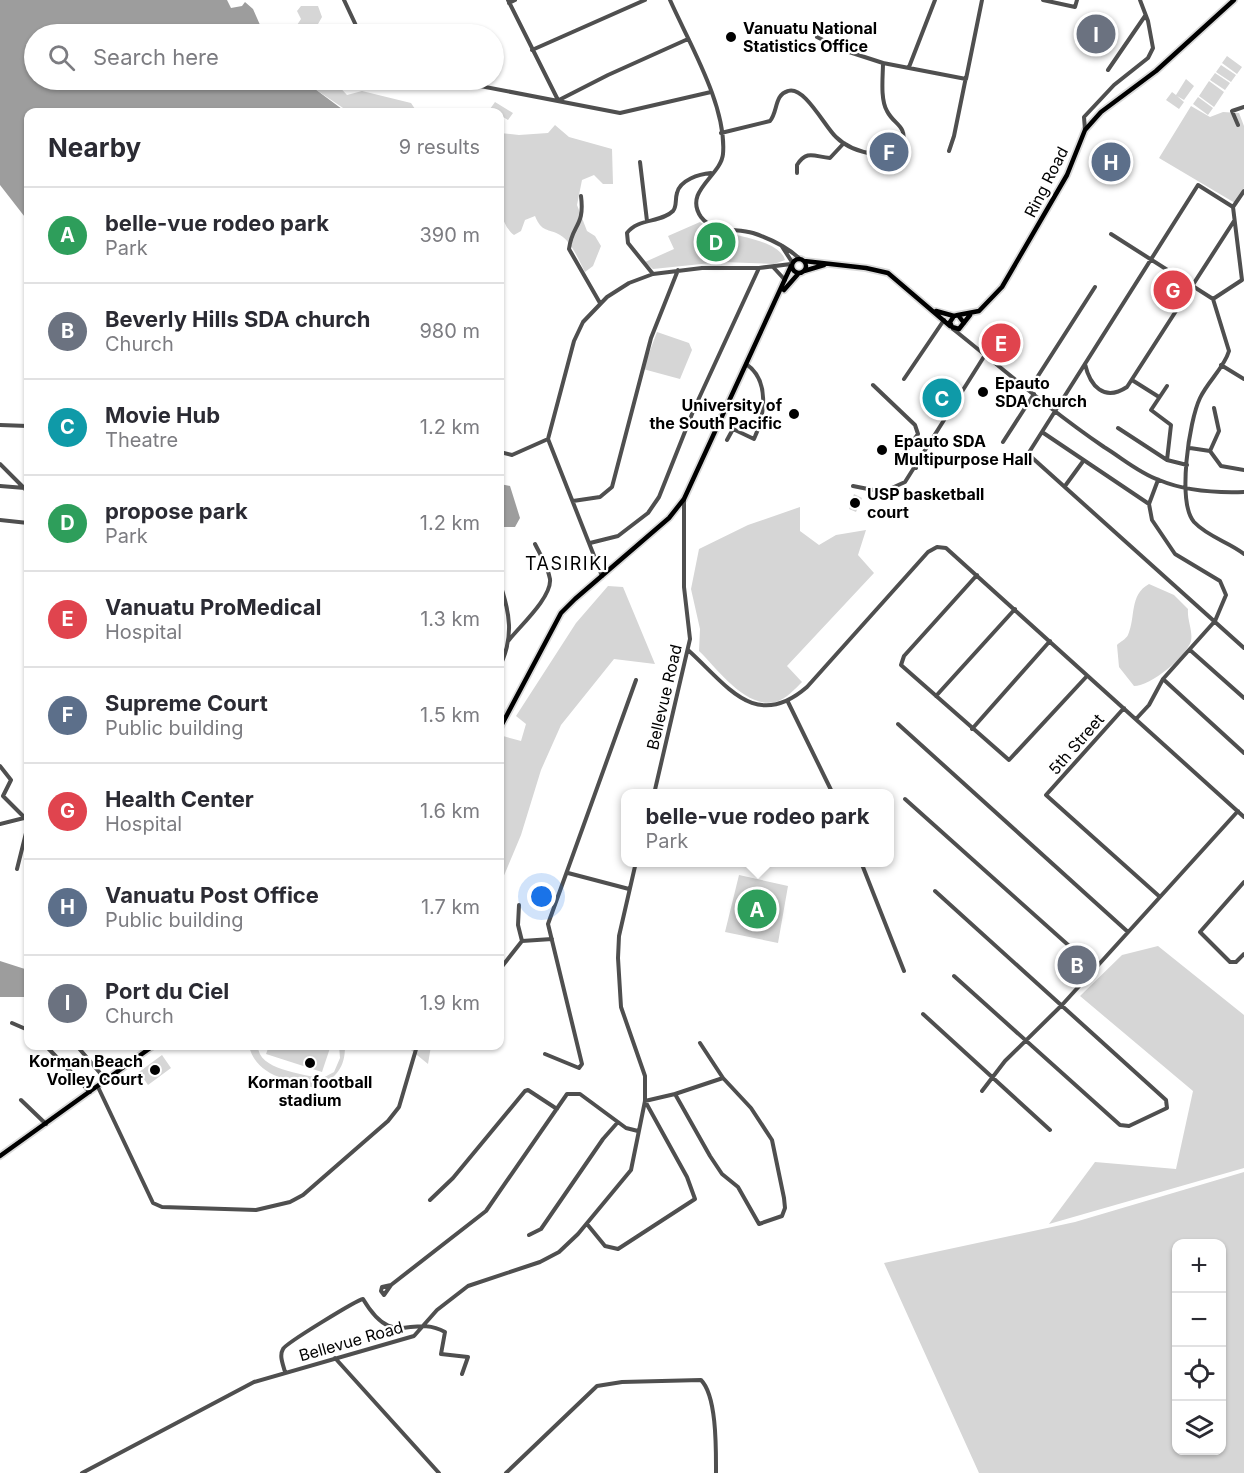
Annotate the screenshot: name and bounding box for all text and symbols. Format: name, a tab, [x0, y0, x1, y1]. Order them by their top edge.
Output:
pin: I	[1076, 12, 1116, 57]
place label: Vanuatu National Statistics Office	[743, 18, 877, 56]
search box	[24, 24, 504, 90]
marker: Vanuatu National Statistics Office	[724, 30, 738, 44]
icon: search	[45, 41, 78, 74]
text: Search here	[93, 44, 219, 70]
pin: F	[870, 130, 908, 174]
text: Nearby	[48, 132, 141, 163]
text: 9 results	[399, 135, 480, 159]
pin: H	[1092, 140, 1130, 184]
street label: Ring Road	[1020, 143, 1072, 221]
text: belle-vue rodeo park	[105, 210, 329, 236]
pin: D	[696, 220, 736, 264]
text: A	[60, 223, 75, 247]
text: 390 m	[419, 223, 480, 247]
text: Park	[105, 236, 148, 260]
pin: G	[1154, 268, 1192, 312]
text: Beverly Hills SDA church	[105, 306, 370, 332]
text: B	[61, 319, 74, 343]
text: 980 m	[419, 319, 480, 343]
pin: E	[982, 320, 1020, 366]
text: Church	[105, 332, 174, 356]
place label: Epauto SDA church	[995, 373, 1087, 411]
pin: C	[922, 376, 962, 420]
marker: Epauto SDA church	[976, 385, 990, 399]
place label: University of the South Pacific	[649, 395, 783, 433]
text: Movie Hub	[105, 402, 220, 428]
marker: University of the South Pacific	[787, 407, 801, 421]
text: C	[60, 415, 75, 439]
text: 1.2 km	[420, 415, 480, 439]
text: Theatre	[105, 428, 178, 452]
place label: Epauto SDA Multipurpose Hall	[894, 431, 1032, 469]
marker: Epauto SDA Multipurpose Hall	[875, 443, 889, 457]
place label: USP basketball court	[867, 484, 984, 522]
marker: USP basketball court	[848, 496, 862, 510]
text: propose park	[105, 498, 248, 524]
text: D	[60, 511, 75, 535]
text: 1.2 km	[420, 511, 480, 535]
text: Park	[105, 524, 148, 548]
district label: TASIRIKI	[525, 553, 609, 574]
text: Vanuatu ProMedical	[105, 594, 322, 620]
text: E	[61, 607, 74, 631]
text: 1.3 km	[420, 607, 480, 631]
text: Hospital	[105, 620, 182, 644]
street label: Bellevue Road	[642, 642, 686, 752]
text: Supreme Court	[105, 690, 268, 716]
text: F	[62, 703, 73, 727]
text: 1.5 km	[420, 703, 480, 727]
street label: 5th Street	[1044, 709, 1108, 779]
text: Public building	[105, 716, 244, 740]
text: Health Center	[105, 786, 254, 812]
popup	[621, 789, 894, 867]
text: G	[60, 799, 75, 823]
text: 1.6 km	[420, 799, 480, 823]
text: belle-vue rodeo park	[645, 803, 870, 829]
text: Hospital	[105, 812, 182, 836]
text: Park	[645, 829, 688, 853]
text: Vanuatu Post Office	[105, 882, 319, 908]
your location	[527, 882, 556, 911]
pin: A	[738, 886, 777, 932]
text: H	[60, 895, 75, 919]
text: 1.7 km	[421, 895, 480, 919]
text: Public building	[105, 908, 244, 932]
pin: B	[1058, 942, 1096, 988]
text: Port du Ciel	[105, 978, 229, 1004]
text: I	[65, 991, 70, 1015]
text: 1.9 km	[420, 991, 480, 1015]
text: Church	[105, 1004, 174, 1028]
place label: Korman Beach Volley Court	[29, 1051, 143, 1089]
marker: Korman football stadium	[303, 1056, 317, 1070]
marker: Korman Beach Volley Court	[148, 1063, 162, 1077]
place label: Korman football stadium	[248, 1072, 372, 1110]
map controls	[1172, 1239, 1226, 1455]
button: +	[1172, 1239, 1226, 1293]
button: −	[1172, 1293, 1226, 1347]
street label: Bellevue Road	[297, 1317, 405, 1365]
button: locate	[1172, 1347, 1226, 1401]
button: layers	[1172, 1401, 1226, 1455]

